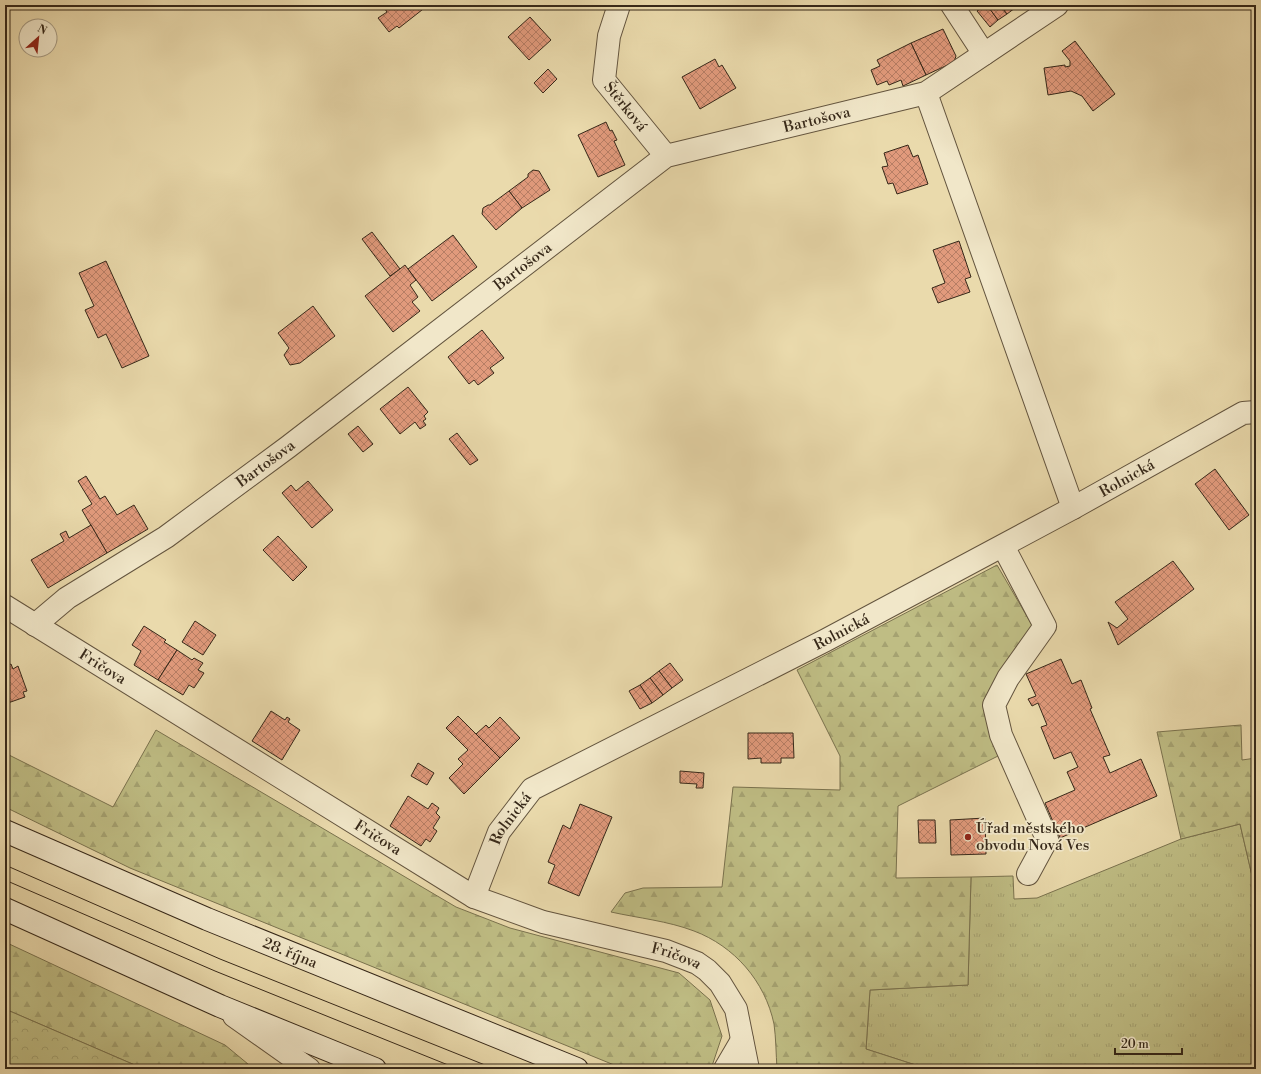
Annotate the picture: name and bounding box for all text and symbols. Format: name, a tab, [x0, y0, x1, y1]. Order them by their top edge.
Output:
north arrow	[18, 18, 58, 58]
text: N	[35, 22, 49, 38]
street label: Štěrková	[600, 77, 652, 135]
street label: Bartošova	[780, 102, 853, 137]
street label: Bartošova	[489, 238, 556, 295]
street label: Bartošova	[232, 435, 299, 492]
street label: Rolnická	[1096, 455, 1158, 501]
street label: Rolnická	[810, 609, 873, 654]
street label: Fričova	[76, 645, 130, 689]
street label: Rolnická	[485, 788, 536, 847]
street label: Fričova	[351, 816, 406, 859]
place label: Úřad městského obvodu Nová Ves	[976, 818, 1089, 855]
marker: Úřad městského obvodu Nová Ves	[963, 832, 973, 842]
street label: 28. října	[260, 933, 321, 972]
street label: Fričova	[649, 938, 706, 973]
scale bar	[1115, 1030, 1182, 1056]
text: 20 m	[1121, 1037, 1149, 1052]

